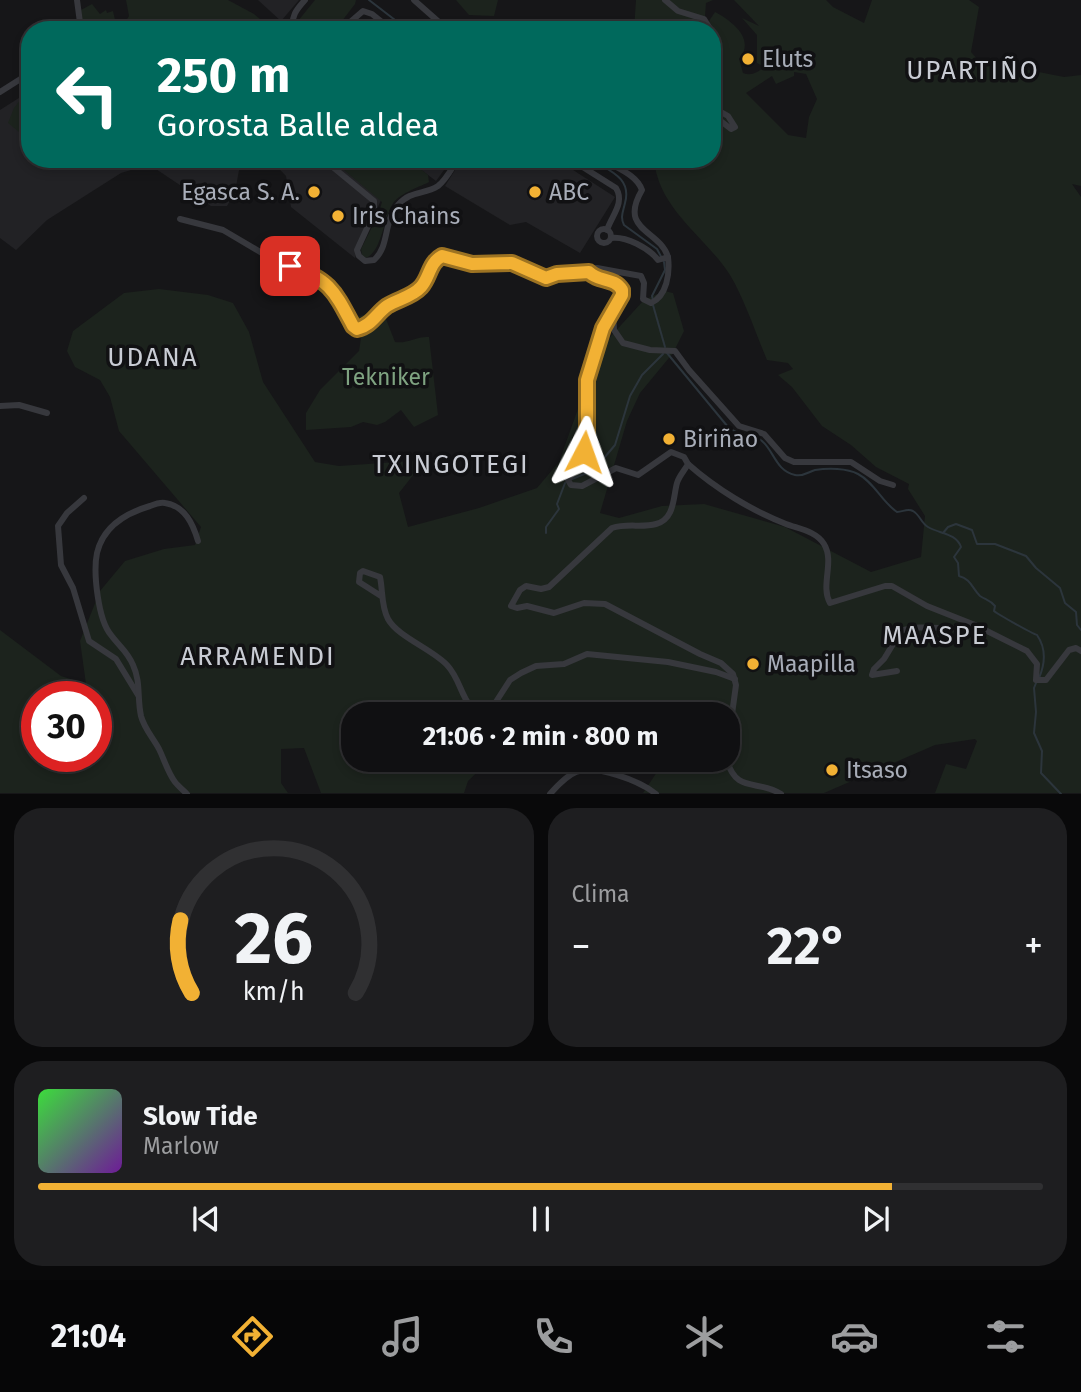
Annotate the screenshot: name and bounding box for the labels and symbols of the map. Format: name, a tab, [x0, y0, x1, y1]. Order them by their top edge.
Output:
place label: Eluts	[762, 45, 813, 73]
marker: Eluts	[740, 51, 756, 67]
district label: UPARTIÑO	[906, 55, 1040, 86]
place label: Egasca S. A.	[181, 178, 300, 206]
place label: ABC	[549, 178, 589, 206]
marker: Egasca S. A.	[306, 184, 322, 200]
marker: ABC	[527, 184, 543, 200]
place label: Iris Chains	[352, 202, 460, 230]
marker: Iris Chains	[330, 208, 346, 224]
pin	[260, 236, 320, 296]
district label: UDANA	[107, 342, 199, 373]
park label: Tekniker	[342, 363, 430, 391]
position arrow	[547, 415, 621, 489]
place label: Biriñao	[683, 425, 758, 453]
marker: Biriñao	[661, 431, 677, 447]
district label: TXINGOTEGI	[372, 449, 530, 480]
district label: MAASPE	[882, 620, 988, 651]
district label: ARRAMENDI	[180, 641, 336, 672]
place label: Maapilla	[767, 650, 856, 678]
marker: Maapilla	[745, 656, 761, 672]
speed limit sign: 30	[21, 681, 112, 772]
place label: Itsaso	[846, 756, 908, 784]
marker: Itsaso	[824, 762, 840, 778]

